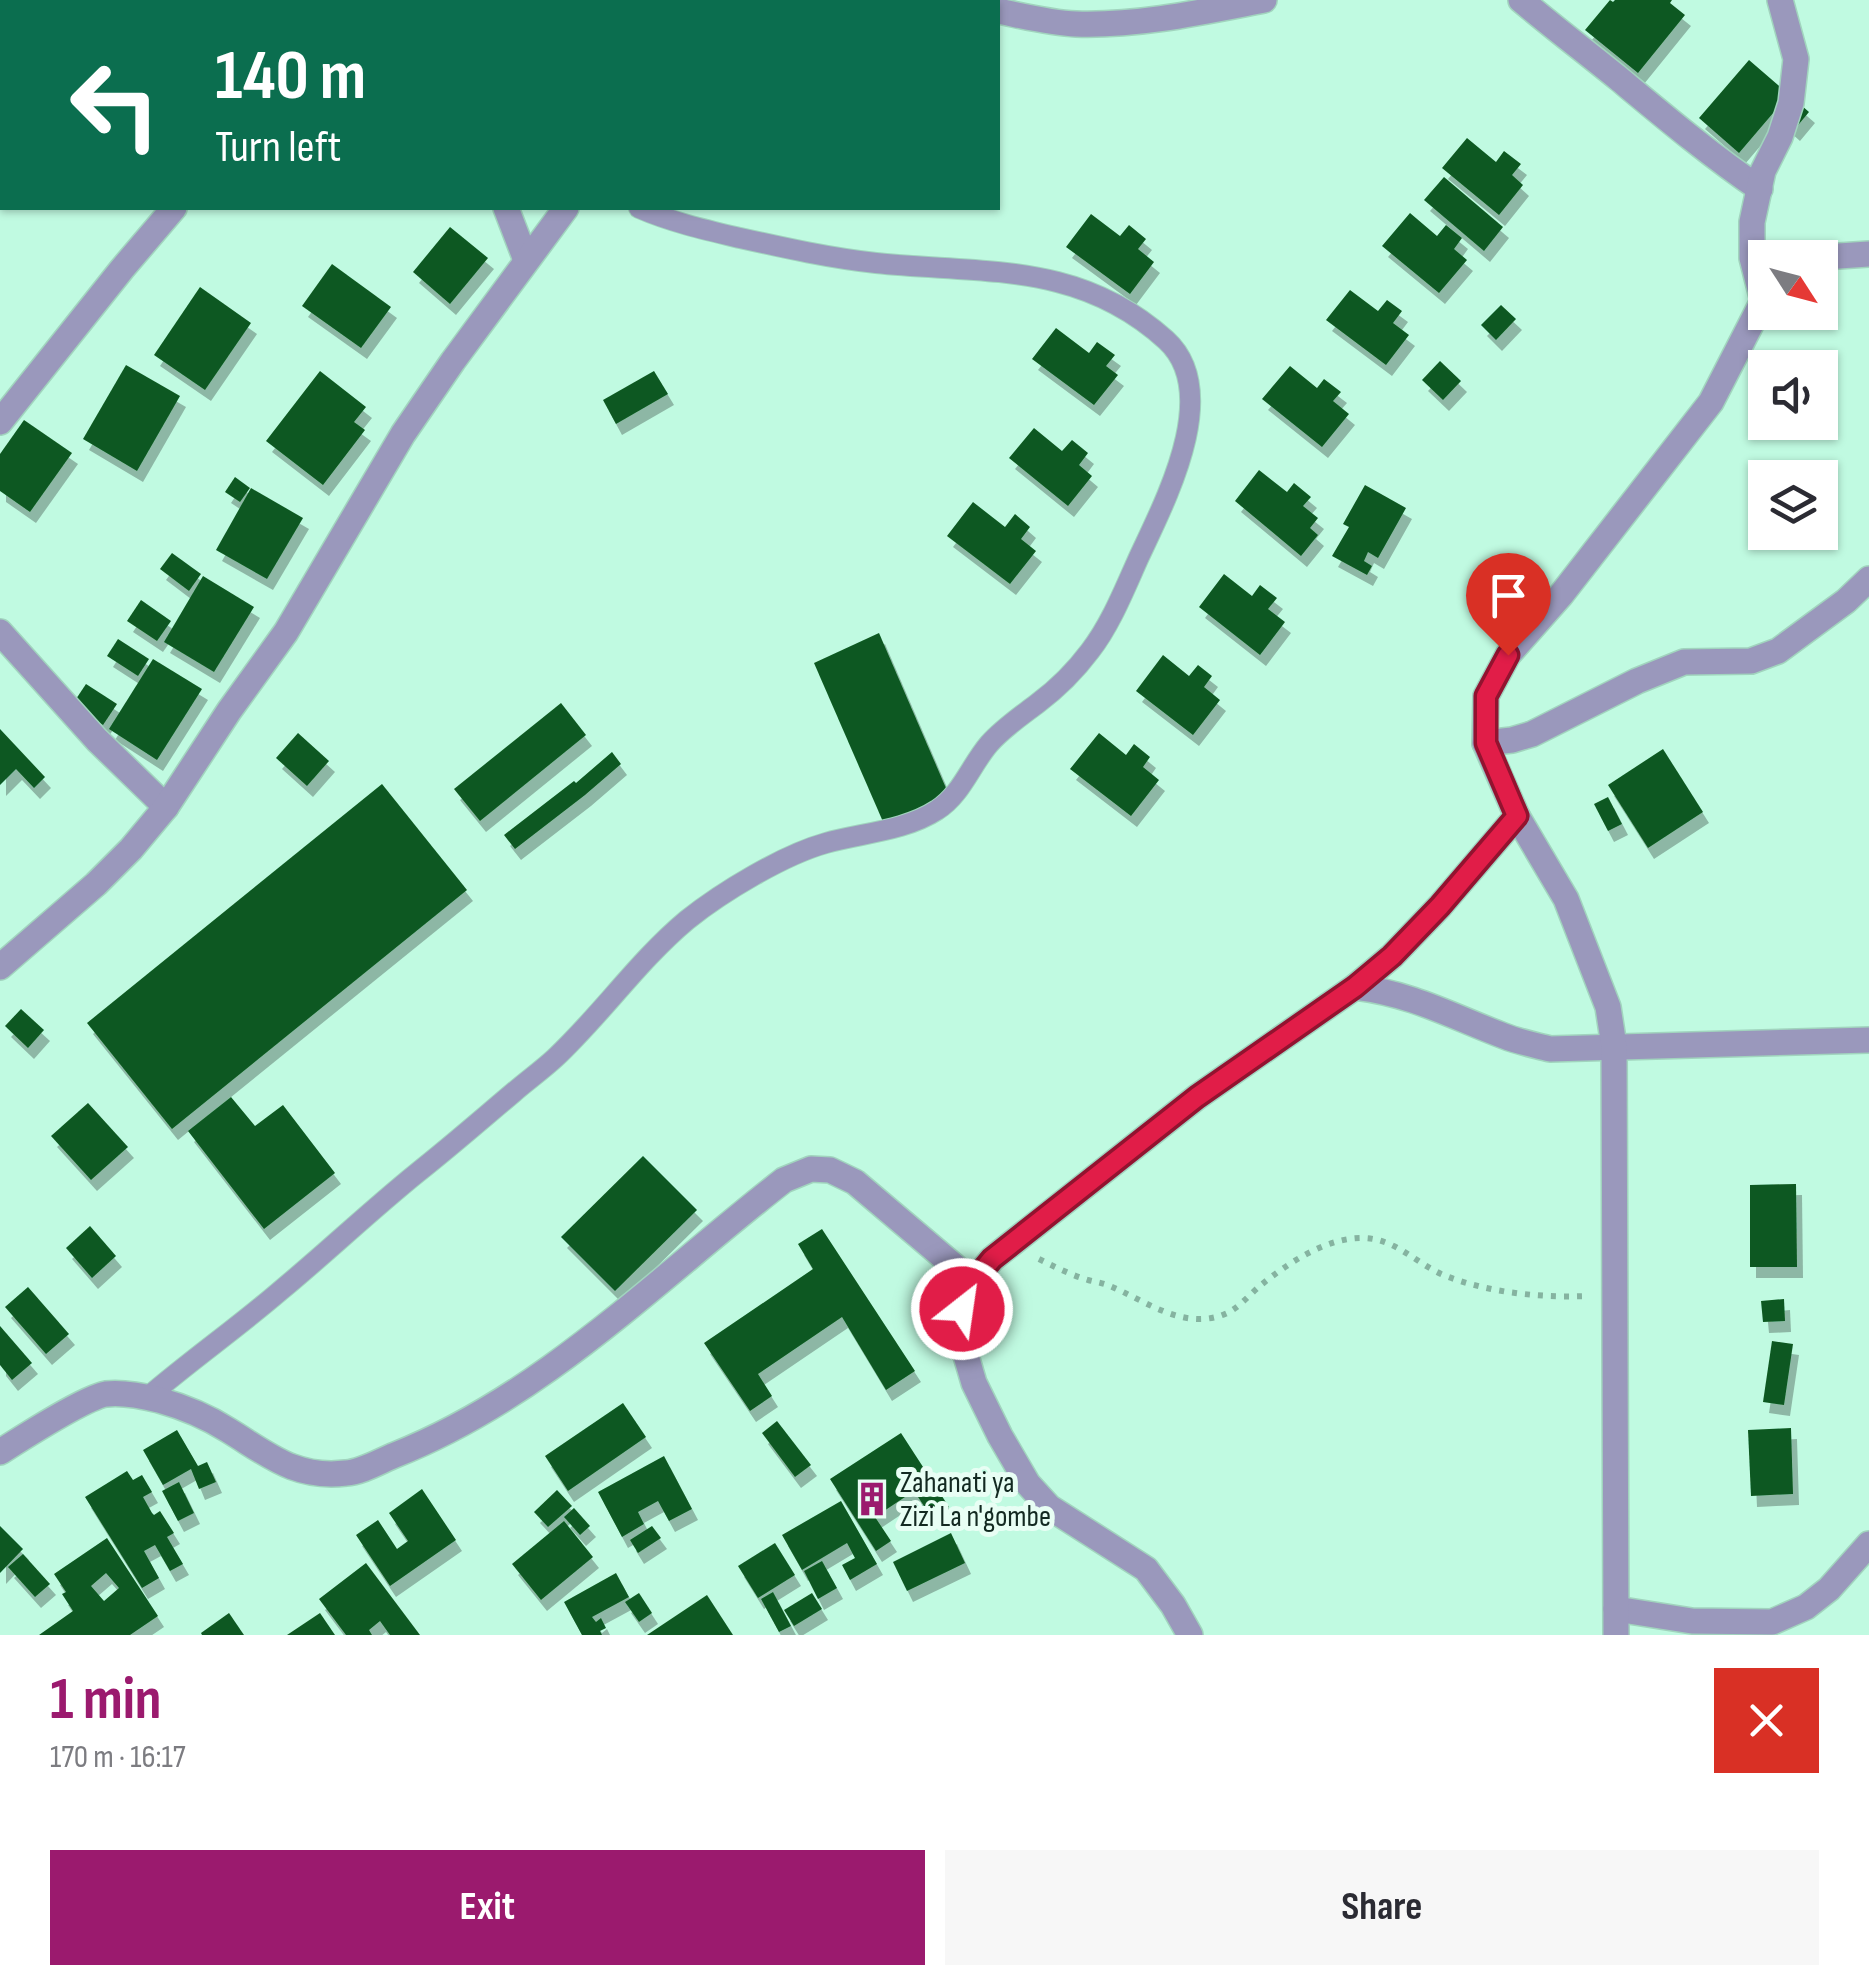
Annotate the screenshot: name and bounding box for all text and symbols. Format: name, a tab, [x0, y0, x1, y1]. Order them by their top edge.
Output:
text: 140 m	[215, 35, 366, 119]
icon: left	[50, 40, 180, 170]
text: Turn left	[215, 120, 341, 175]
north arrow	[1748, 240, 1838, 330]
map controls	[1748, 240, 1838, 550]
button: sound	[1748, 350, 1838, 440]
button: layers	[1748, 460, 1838, 550]
pin	[1466, 553, 1551, 656]
icon: arrive	[1481, 568, 1536, 623]
position arrow	[910, 1257, 1014, 1361]
place label: Zahanati ya Zizi La n'gombe	[900, 1465, 1051, 1535]
building icon: Zahanati ya Zizi La n'gombe	[853, 1480, 891, 1518]
text: 1 min	[50, 1664, 162, 1736]
button: close	[1714, 1668, 1819, 1773]
text: 170 m · 16:17	[50, 1738, 186, 1777]
button: Exit	[50, 1850, 925, 1965]
button: Share	[945, 1850, 1819, 1965]

